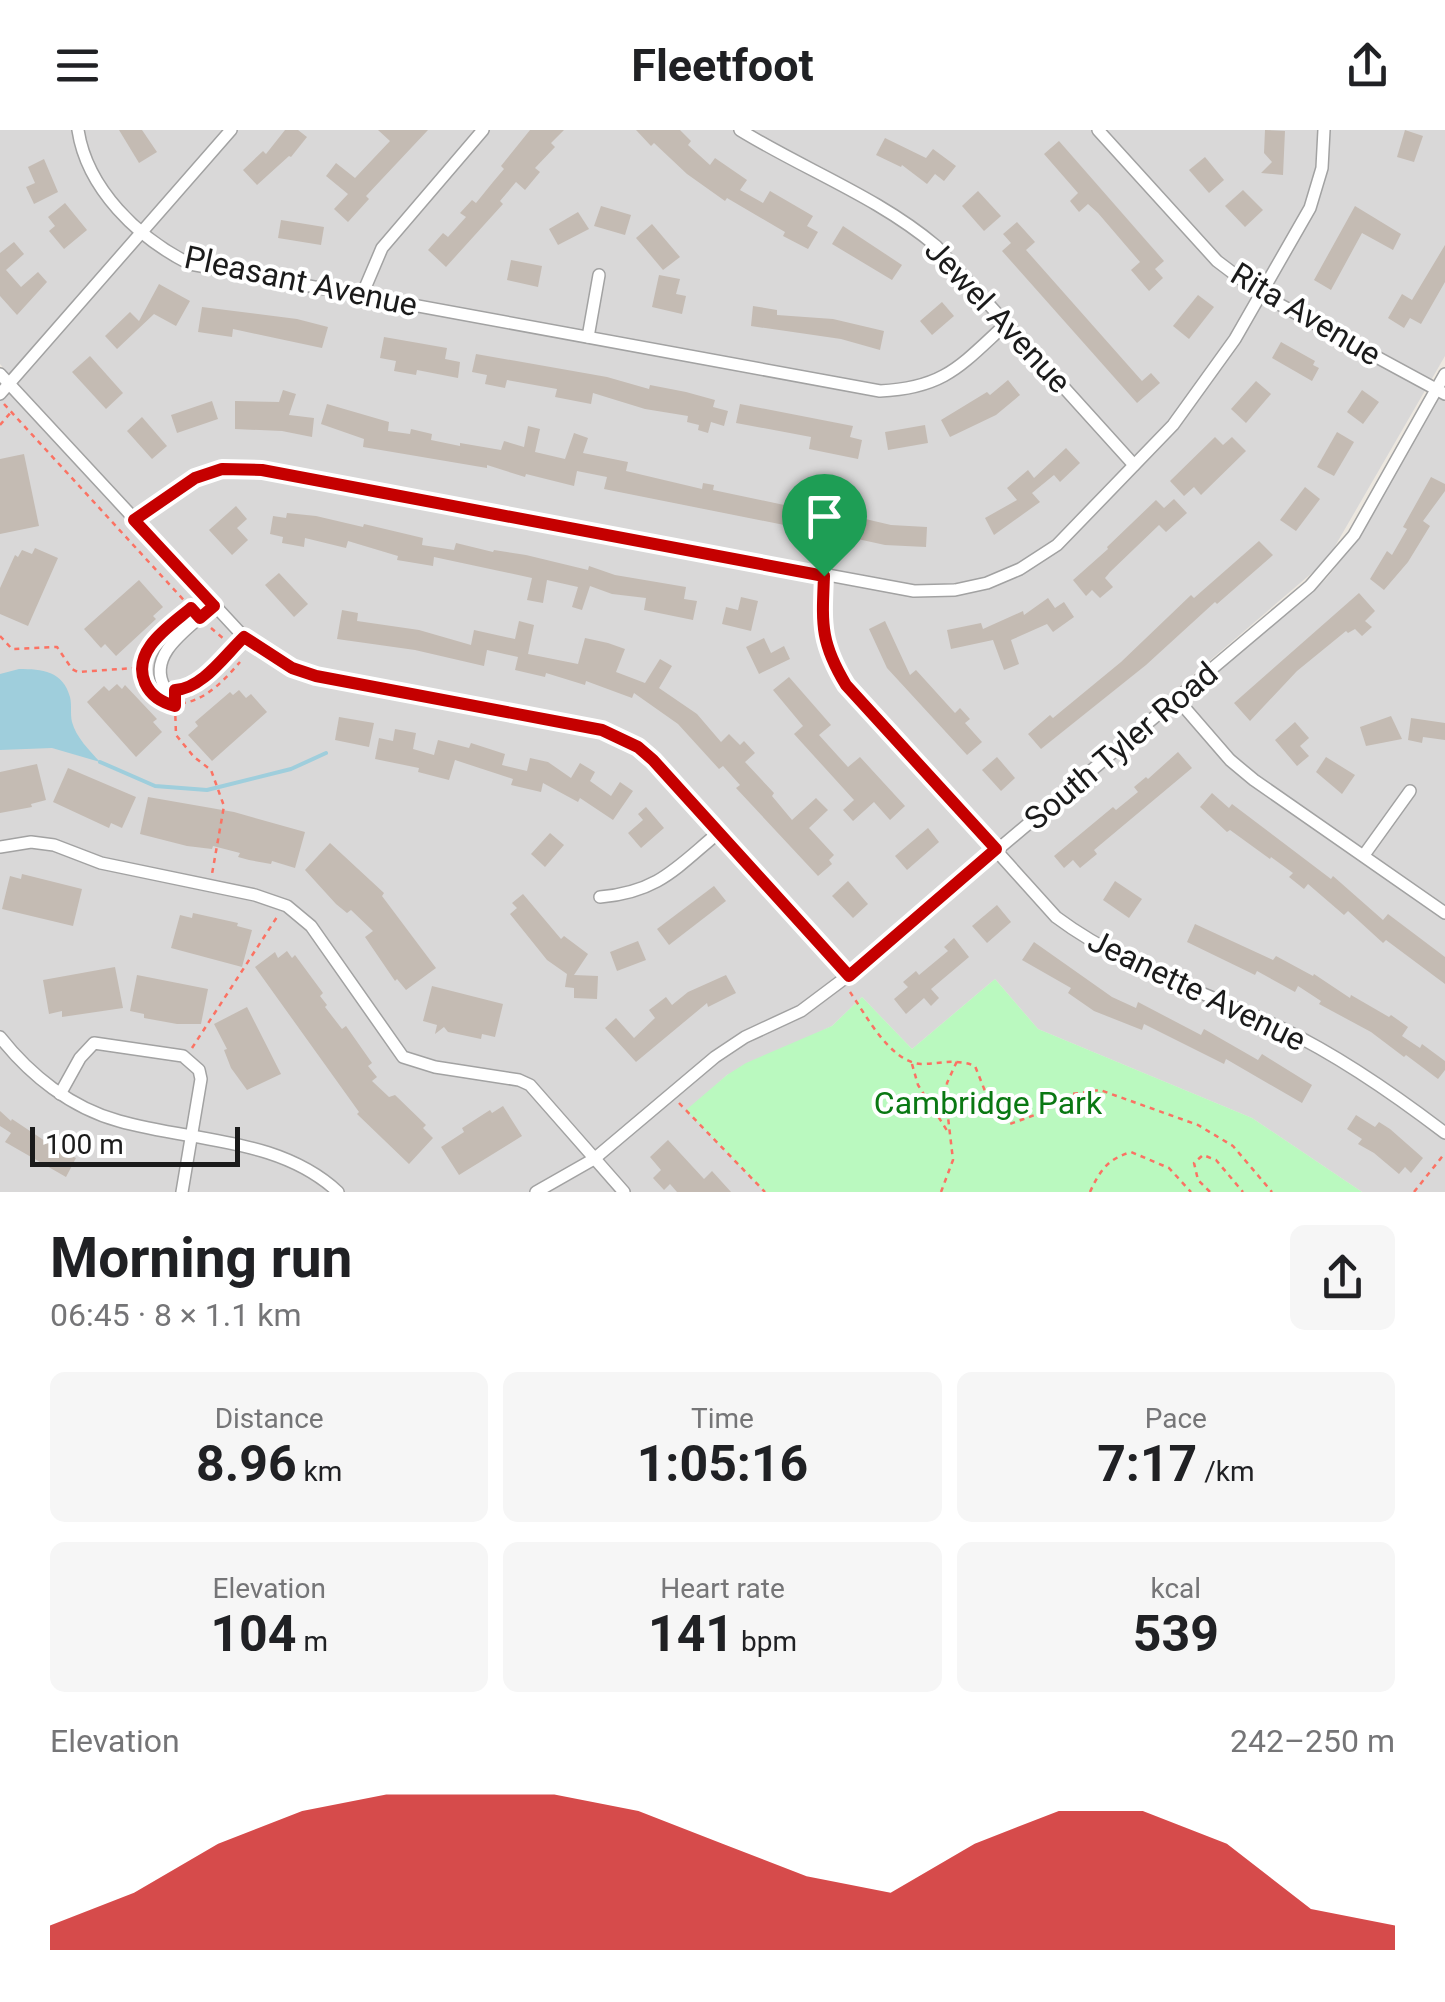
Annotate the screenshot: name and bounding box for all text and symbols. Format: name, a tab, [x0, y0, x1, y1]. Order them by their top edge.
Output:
icon: menu	[50, 38, 105, 93]
icon: share	[1340, 38, 1395, 93]
text: Fleetfoot	[631, 39, 814, 92]
street label: Jewel Avenue	[917, 231, 1079, 401]
street label: Pleasant Avenue	[181, 238, 421, 324]
street label: Rita Avenue	[1224, 254, 1388, 374]
pin	[782, 474, 867, 577]
icon: arrive	[797, 489, 852, 544]
street label: South Tyler Road	[1017, 654, 1225, 838]
street label: Jeanette Avenue	[1082, 921, 1312, 1059]
park label: Cambridge Park	[874, 1084, 1103, 1122]
scale bar	[30, 1122, 240, 1166]
text: 100 m	[45, 1128, 124, 1161]
button: share	[1290, 1225, 1395, 1330]
text: Morning run	[50, 1226, 352, 1290]
text: 06:45 · 8 × 1.1 km	[50, 1296, 301, 1334]
text: Distance	[215, 1402, 324, 1435]
text: Time	[691, 1402, 754, 1435]
text: Pace	[1145, 1402, 1207, 1435]
text: 8.96	[196, 1435, 297, 1493]
text: 1:05:16	[637, 1435, 808, 1493]
text: 7:17	[1097, 1435, 1197, 1493]
text: km	[297, 1455, 342, 1488]
text: /km	[1197, 1455, 1255, 1488]
text: Elevation	[212, 1572, 326, 1605]
text: Heart rate	[660, 1572, 785, 1605]
text: kcal	[1151, 1572, 1201, 1605]
text: 104	[210, 1605, 296, 1663]
text: 141	[648, 1605, 734, 1663]
text: 539	[1133, 1605, 1219, 1663]
text: m	[296, 1625, 328, 1658]
text: bpm	[734, 1625, 797, 1658]
text: Elevation	[50, 1722, 180, 1760]
text: 242–250 m	[1230, 1722, 1395, 1760]

